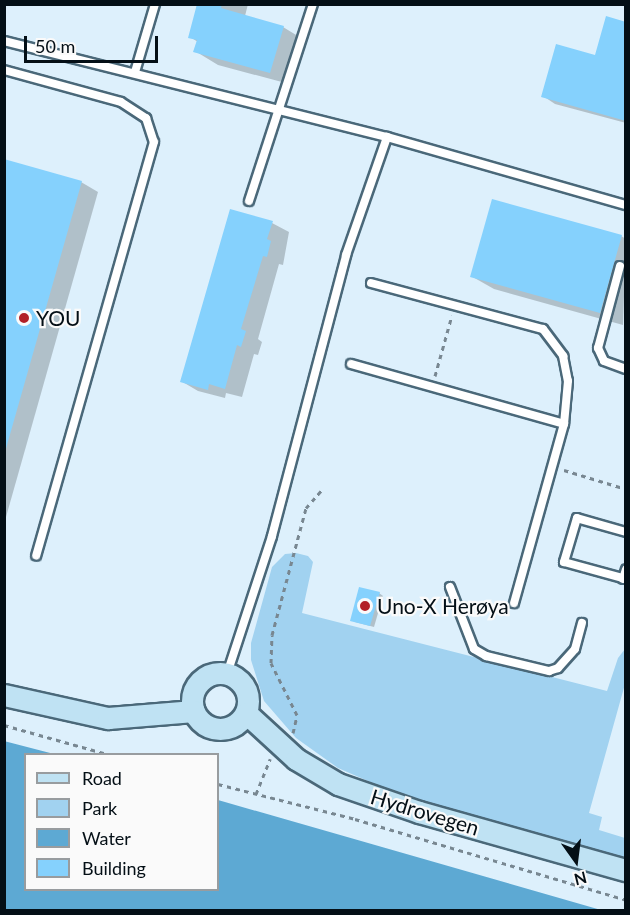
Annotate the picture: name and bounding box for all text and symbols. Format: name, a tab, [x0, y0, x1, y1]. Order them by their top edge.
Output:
scale bar	[27, 24, 160, 62]
text: 50 m	[35, 35, 75, 57]
place label: YOU	[36, 305, 81, 331]
marker: YOU	[17, 311, 31, 325]
place label: Uno-X Herøya	[377, 593, 509, 619]
marker: Uno-X Herøya	[358, 599, 372, 613]
legend	[24, 753, 219, 891]
text: Road	[82, 767, 122, 789]
street label: Hydrovegen	[368, 784, 482, 840]
text: Park	[82, 797, 117, 819]
text: Water	[82, 827, 131, 849]
north arrow	[546, 831, 606, 891]
text: Building	[82, 857, 146, 879]
text: N	[572, 868, 589, 890]

